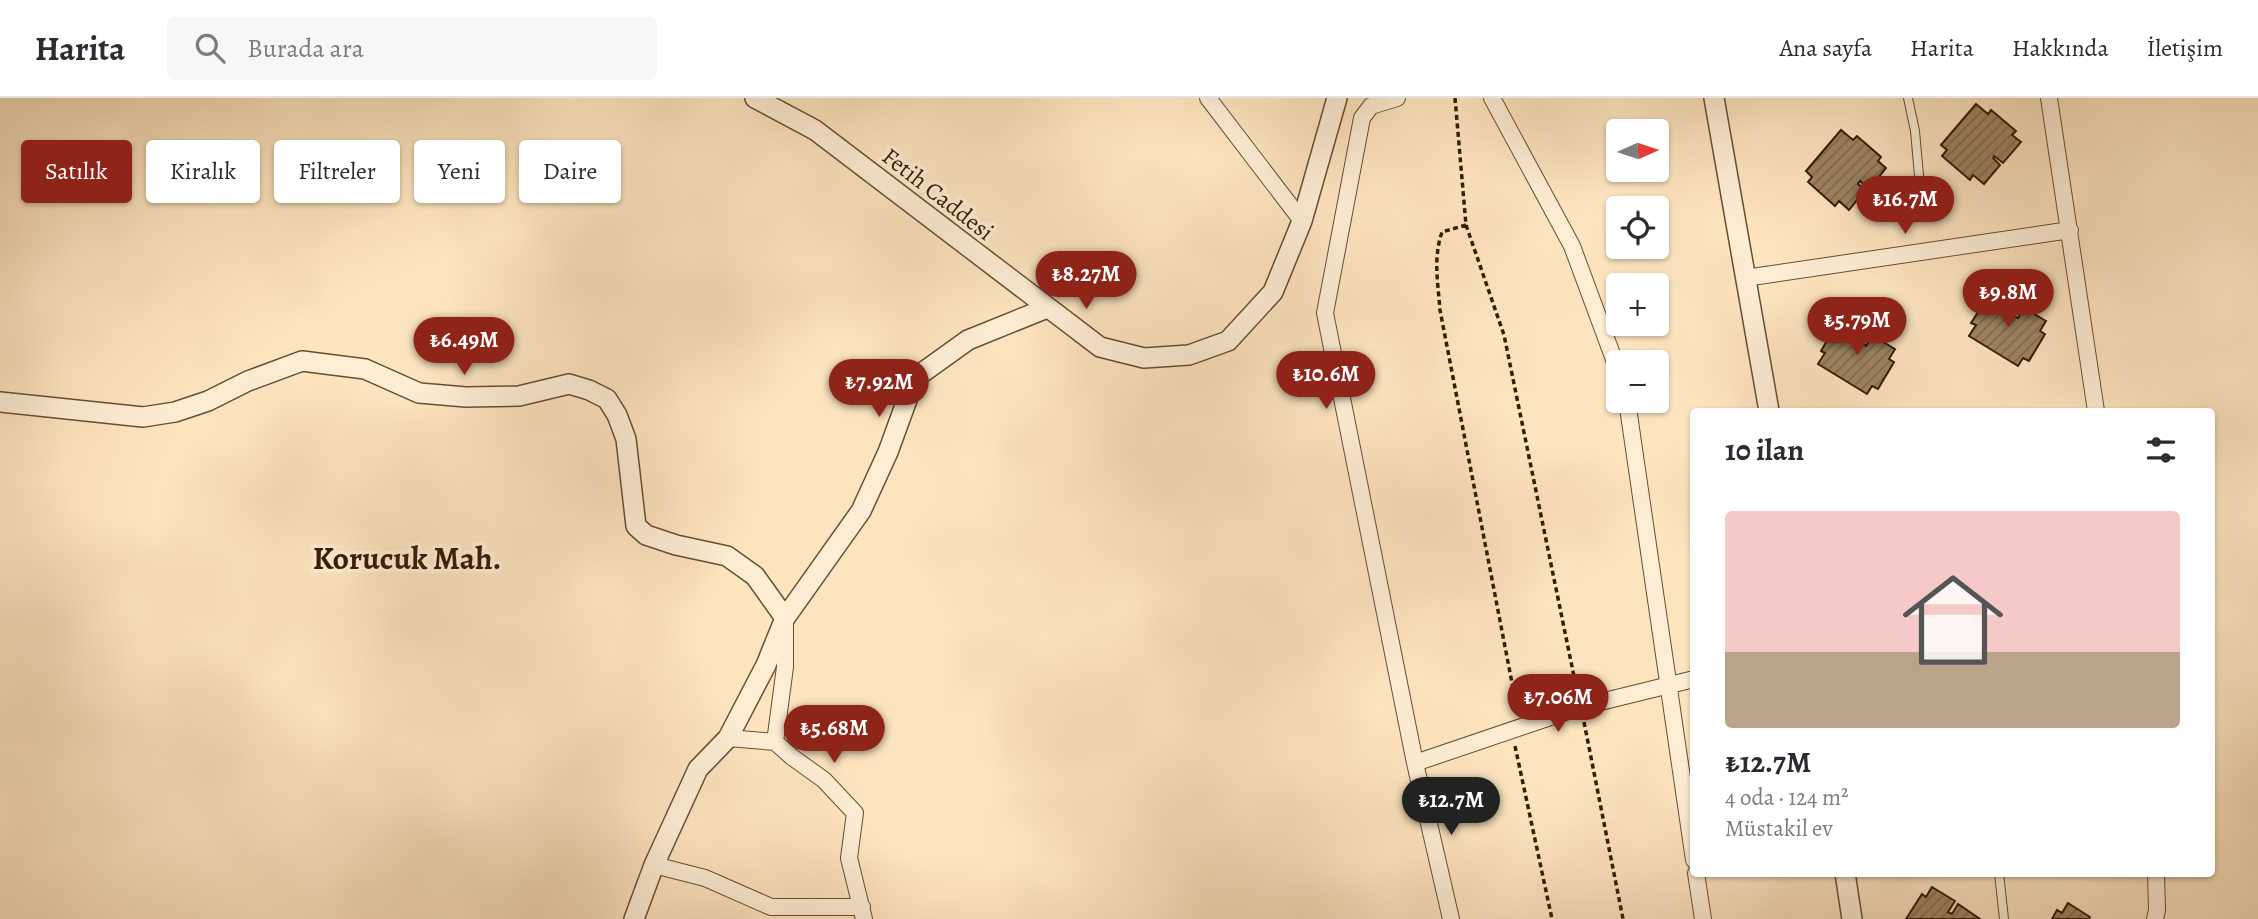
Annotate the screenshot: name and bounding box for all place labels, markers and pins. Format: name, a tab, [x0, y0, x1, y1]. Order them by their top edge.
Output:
pin: ₺16.7M	[1848, 176, 1962, 236]
pin: ₺8.27M	[1029, 252, 1143, 311]
pin: ₺9.8M	[1959, 270, 2057, 329]
pin: ₺5.79M	[1800, 298, 1914, 357]
pin: ₺6.49M	[407, 317, 521, 377]
pin: ₺10.6M	[1269, 352, 1383, 411]
pin: ₺7.92M	[822, 360, 936, 419]
pin: ₺7.06M	[1501, 674, 1615, 734]
pin: ₺5.68M	[777, 706, 891, 765]
pin: ₺12.7M	[1394, 778, 1508, 837]

